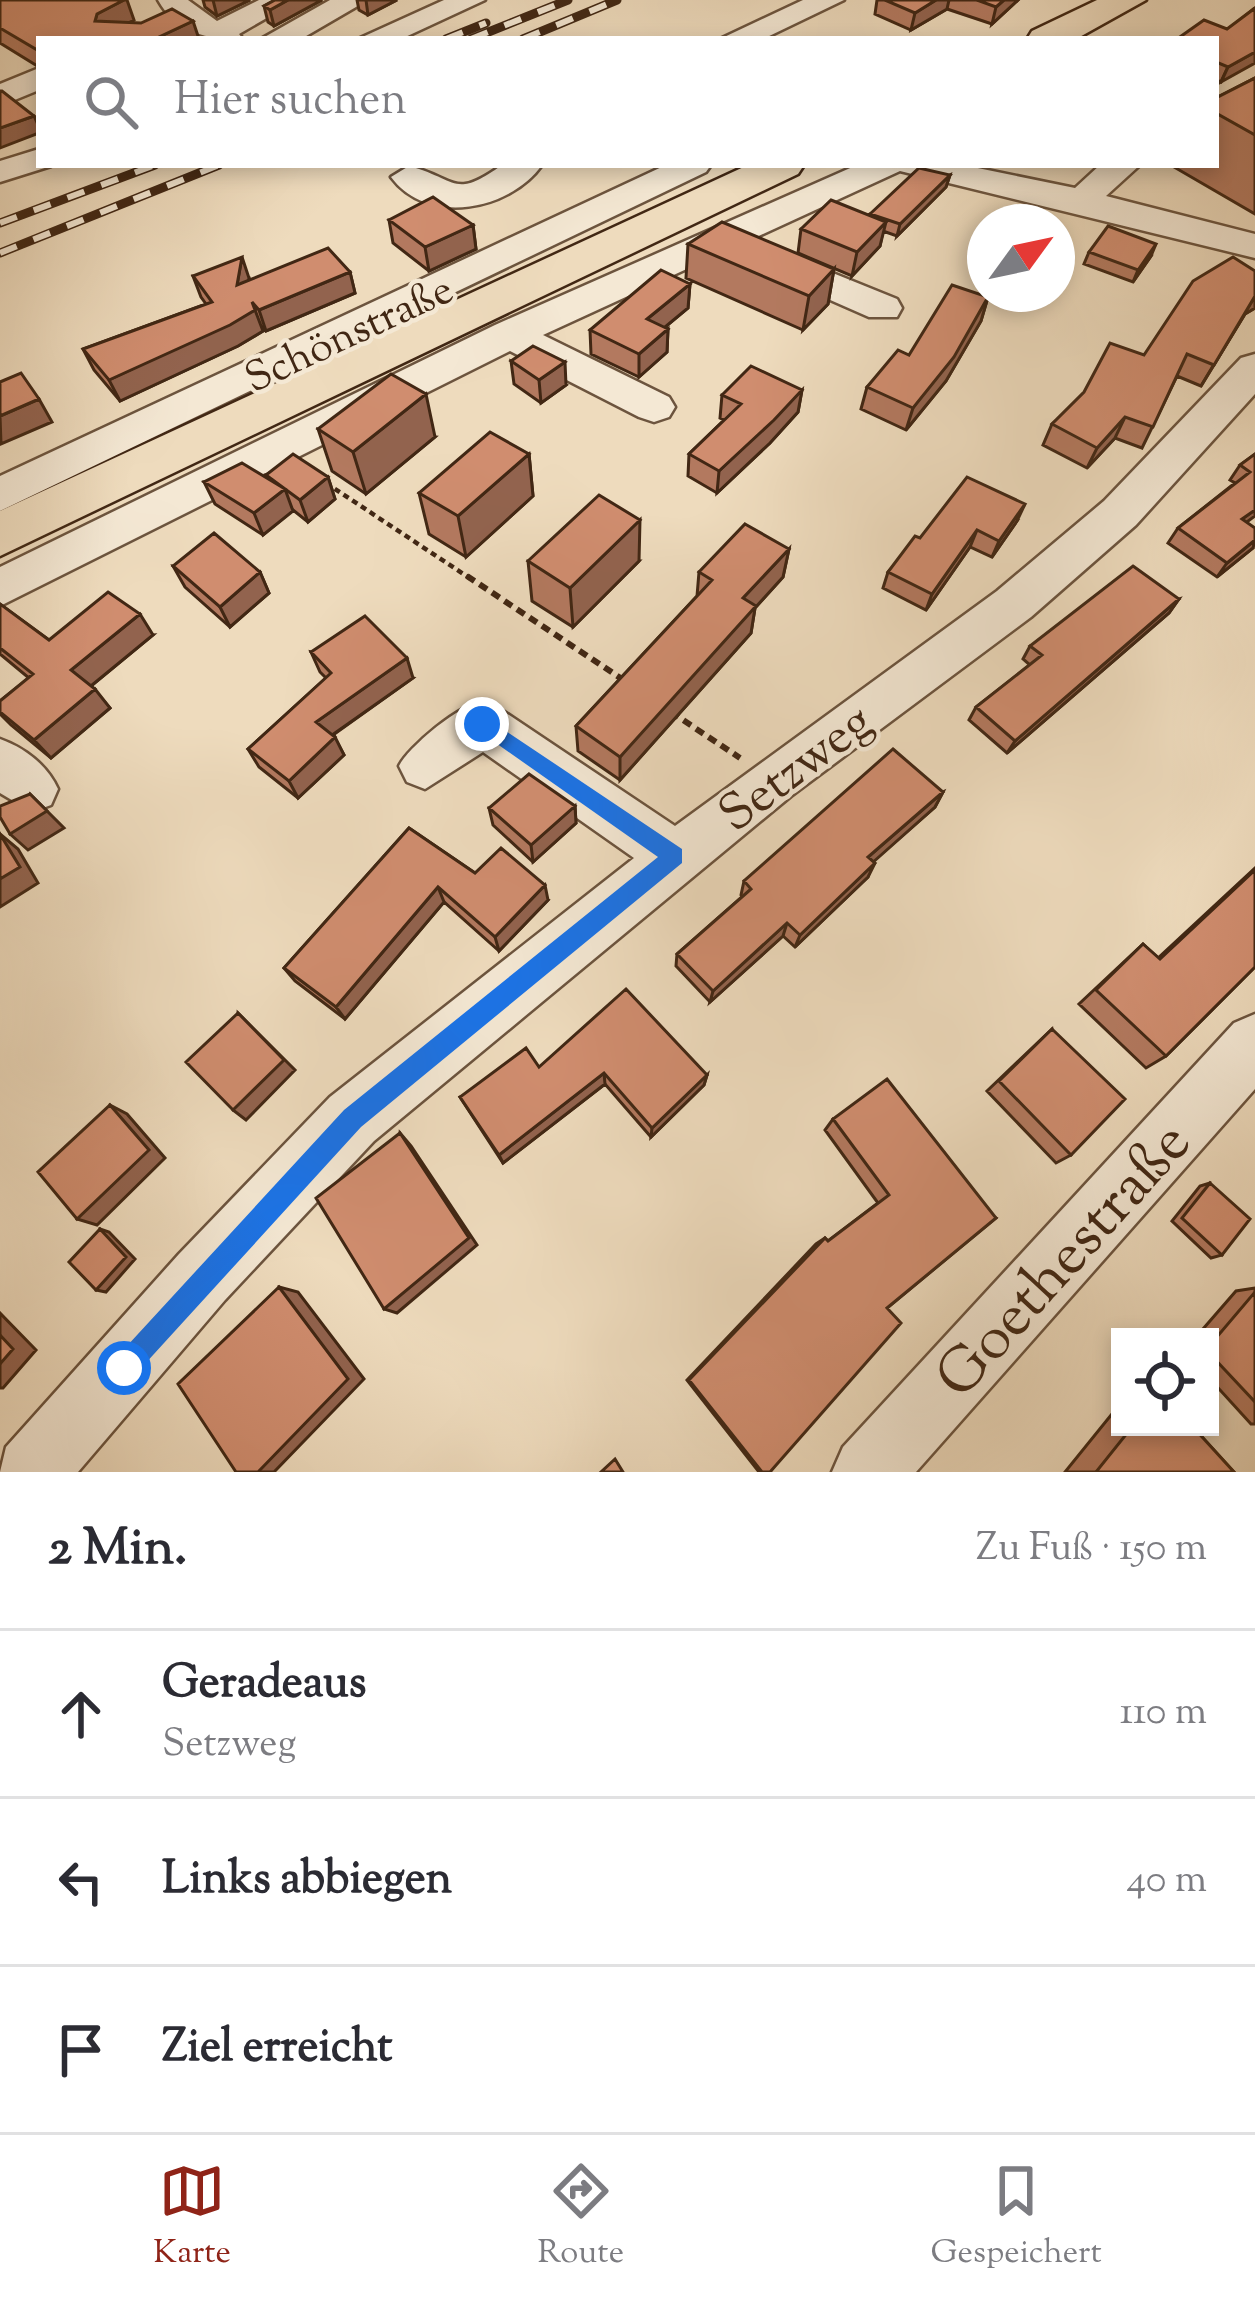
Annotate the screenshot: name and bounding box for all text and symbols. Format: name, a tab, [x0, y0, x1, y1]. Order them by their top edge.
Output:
search box	[36, 36, 1219, 168]
icon: search	[78, 69, 144, 135]
text: Hier suchen	[174, 70, 407, 135]
north arrow	[967, 204, 1075, 312]
street label: Schönstraße	[236, 262, 464, 411]
street label: Setzweg	[705, 688, 890, 852]
route end	[455, 697, 509, 751]
street label: Goethestraße	[918, 1104, 1214, 1420]
map controls	[1111, 1328, 1219, 1436]
button: locate	[1111, 1328, 1219, 1436]
route start	[97, 1341, 151, 1395]
text: 2 Min.	[48, 1514, 187, 1587]
text: Zu Fuß · 150 m	[976, 1522, 1207, 1578]
text: Geradeaus	[162, 1653, 366, 1718]
icon: ahead	[48, 1681, 114, 1747]
text: 110 m	[1120, 1686, 1207, 1742]
text: Setzweg	[162, 1718, 297, 1774]
icon: left	[48, 1849, 114, 1915]
text: Links abbiegen	[162, 1849, 452, 1914]
text: 40 m	[1127, 1854, 1207, 1910]
icon: arrive	[48, 2017, 114, 2083]
text: Ziel erreicht	[162, 2017, 393, 2082]
tab: Karte	[153, 2158, 231, 2278]
tab: Route	[538, 2158, 624, 2278]
tab: Gespeichert	[931, 2158, 1102, 2278]

